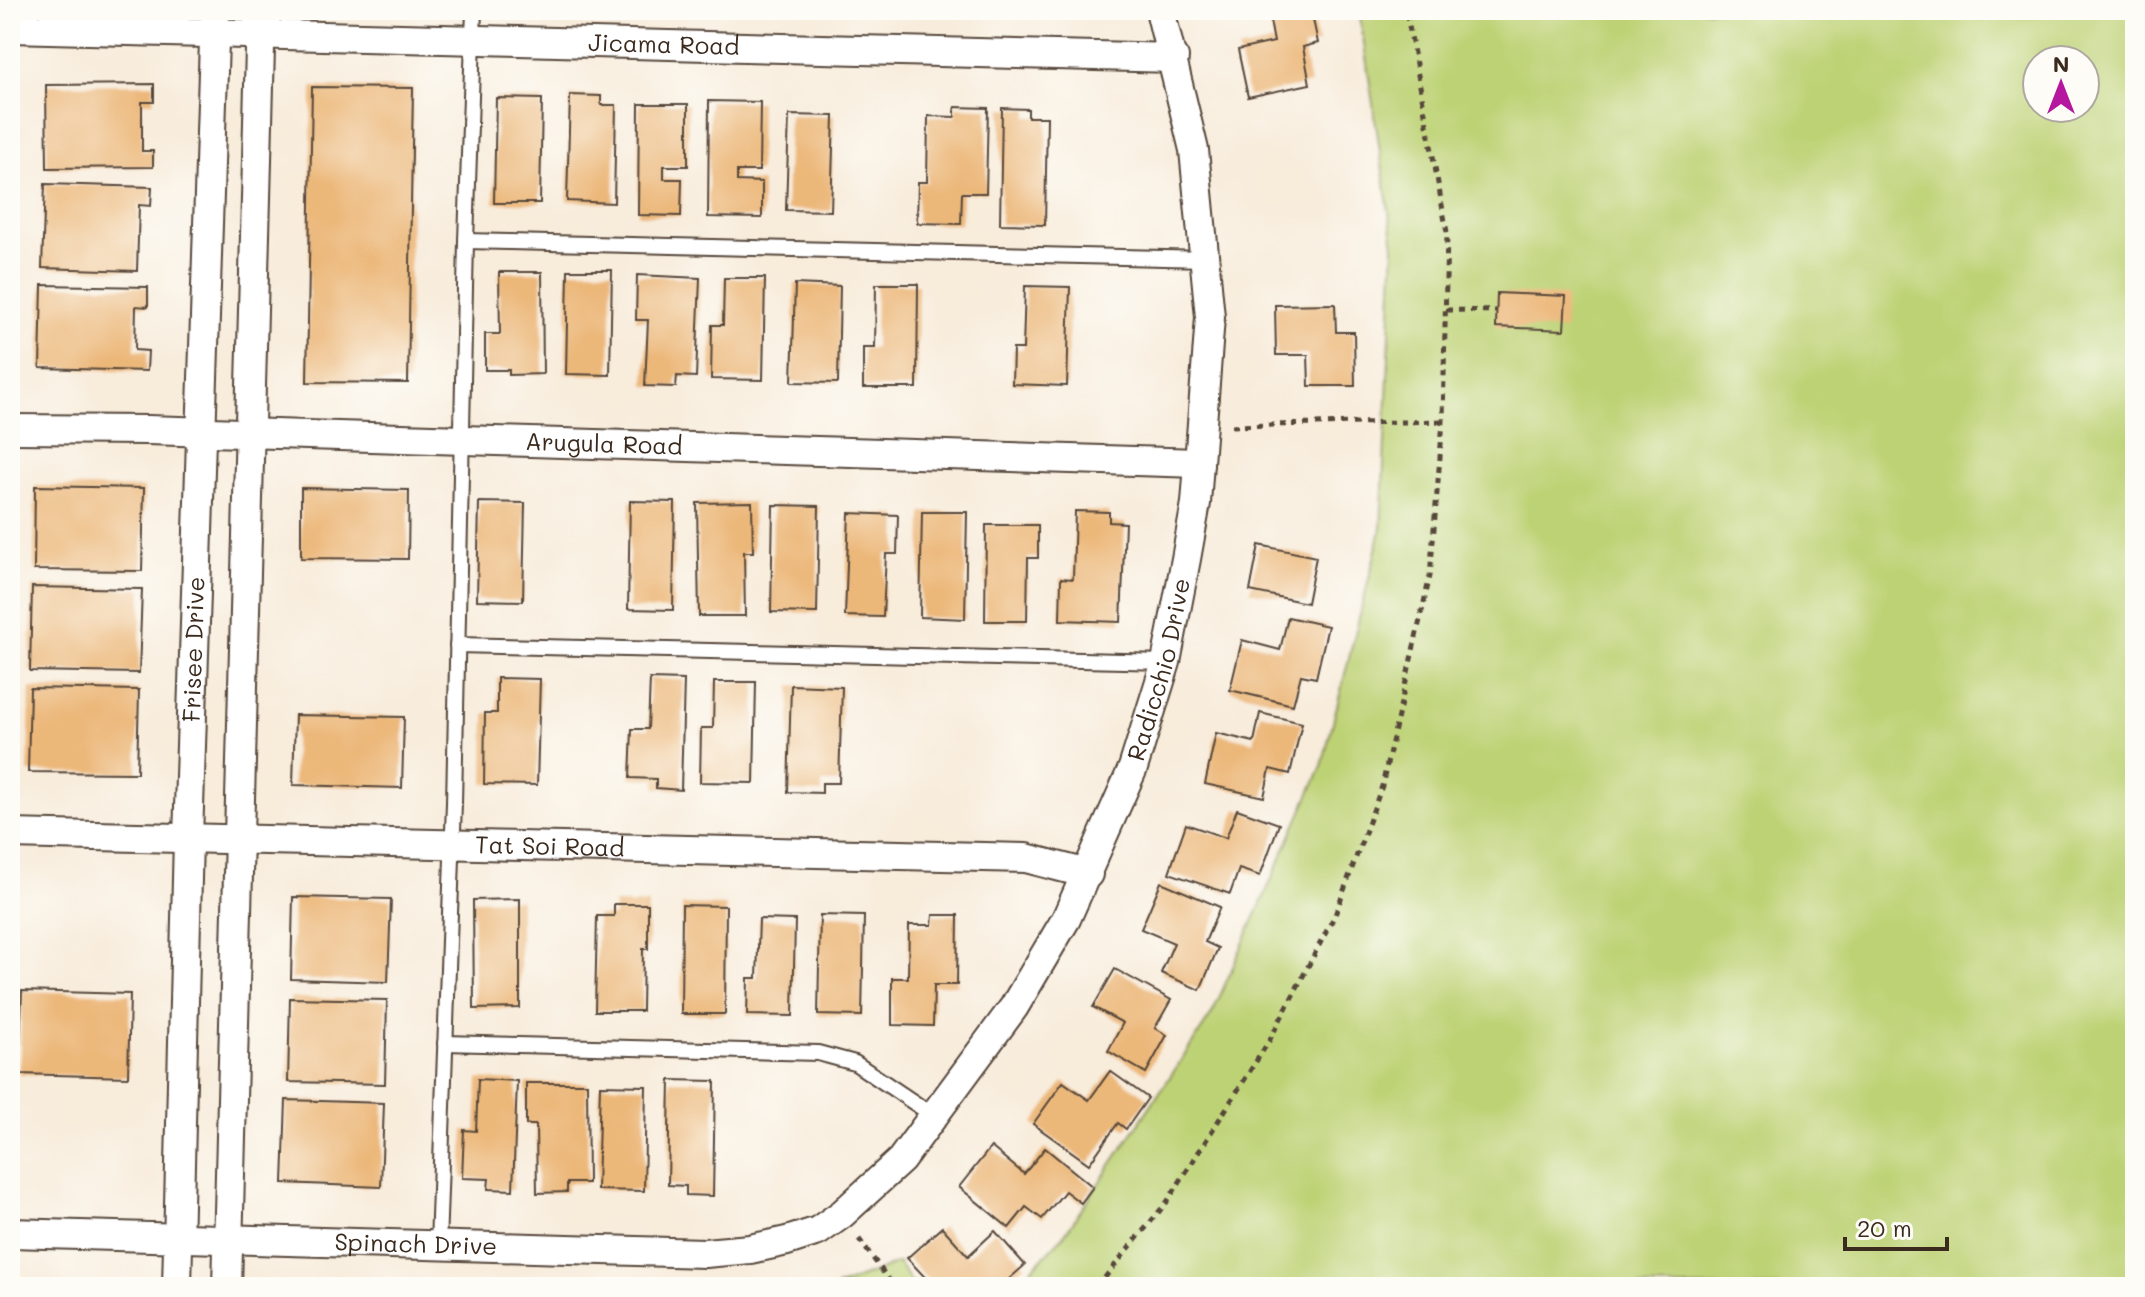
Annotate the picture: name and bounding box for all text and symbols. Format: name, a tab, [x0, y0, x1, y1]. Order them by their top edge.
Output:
street label: Jicama Road	[588, 26, 740, 61]
north arrow	[2021, 44, 2101, 124]
text: N	[2053, 49, 2069, 78]
street label: Arugula Road	[525, 425, 683, 461]
street label: Radicchio Drive	[1119, 575, 1196, 764]
street label: Frisee Drive	[175, 576, 211, 722]
street label: Tat Soi Road	[475, 828, 625, 863]
scale bar	[1845, 1201, 1947, 1251]
text: 20 m	[1857, 1212, 1912, 1243]
street label: Spinach Drive	[334, 1225, 498, 1261]

